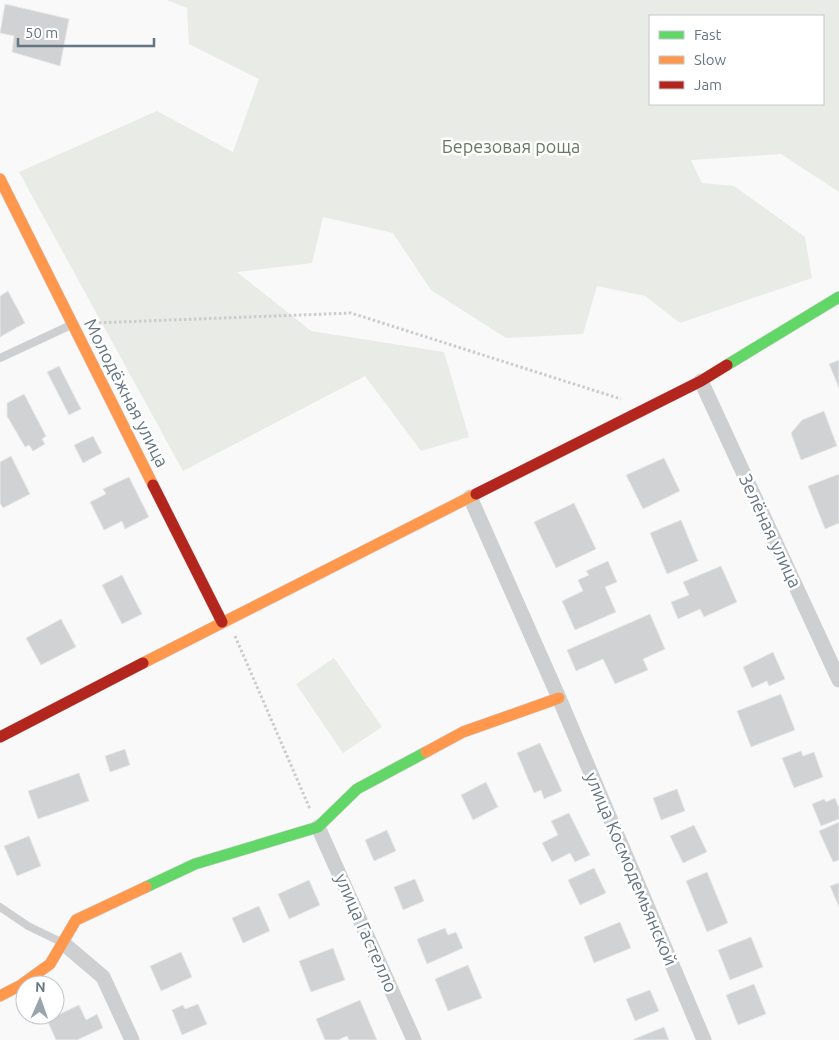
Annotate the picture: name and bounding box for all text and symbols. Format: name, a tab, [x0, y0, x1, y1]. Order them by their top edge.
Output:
scale bar	[18, 15, 154, 47]
legend	[649, 15, 824, 105]
text: 50 m	[25, 24, 58, 41]
text: Fast	[694, 26, 722, 43]
text: Slow	[694, 51, 727, 68]
text: Jam	[694, 76, 722, 93]
park label: Березовая роща	[442, 136, 580, 156]
street label: Молодёжная улица	[81, 315, 173, 470]
street label: Зелёная улица	[736, 470, 806, 591]
street label: улица Космодемьянской	[582, 769, 682, 968]
street label: улица Гастелло	[332, 870, 402, 995]
north arrow	[15, 975, 65, 1025]
text: N	[35, 979, 46, 995]

